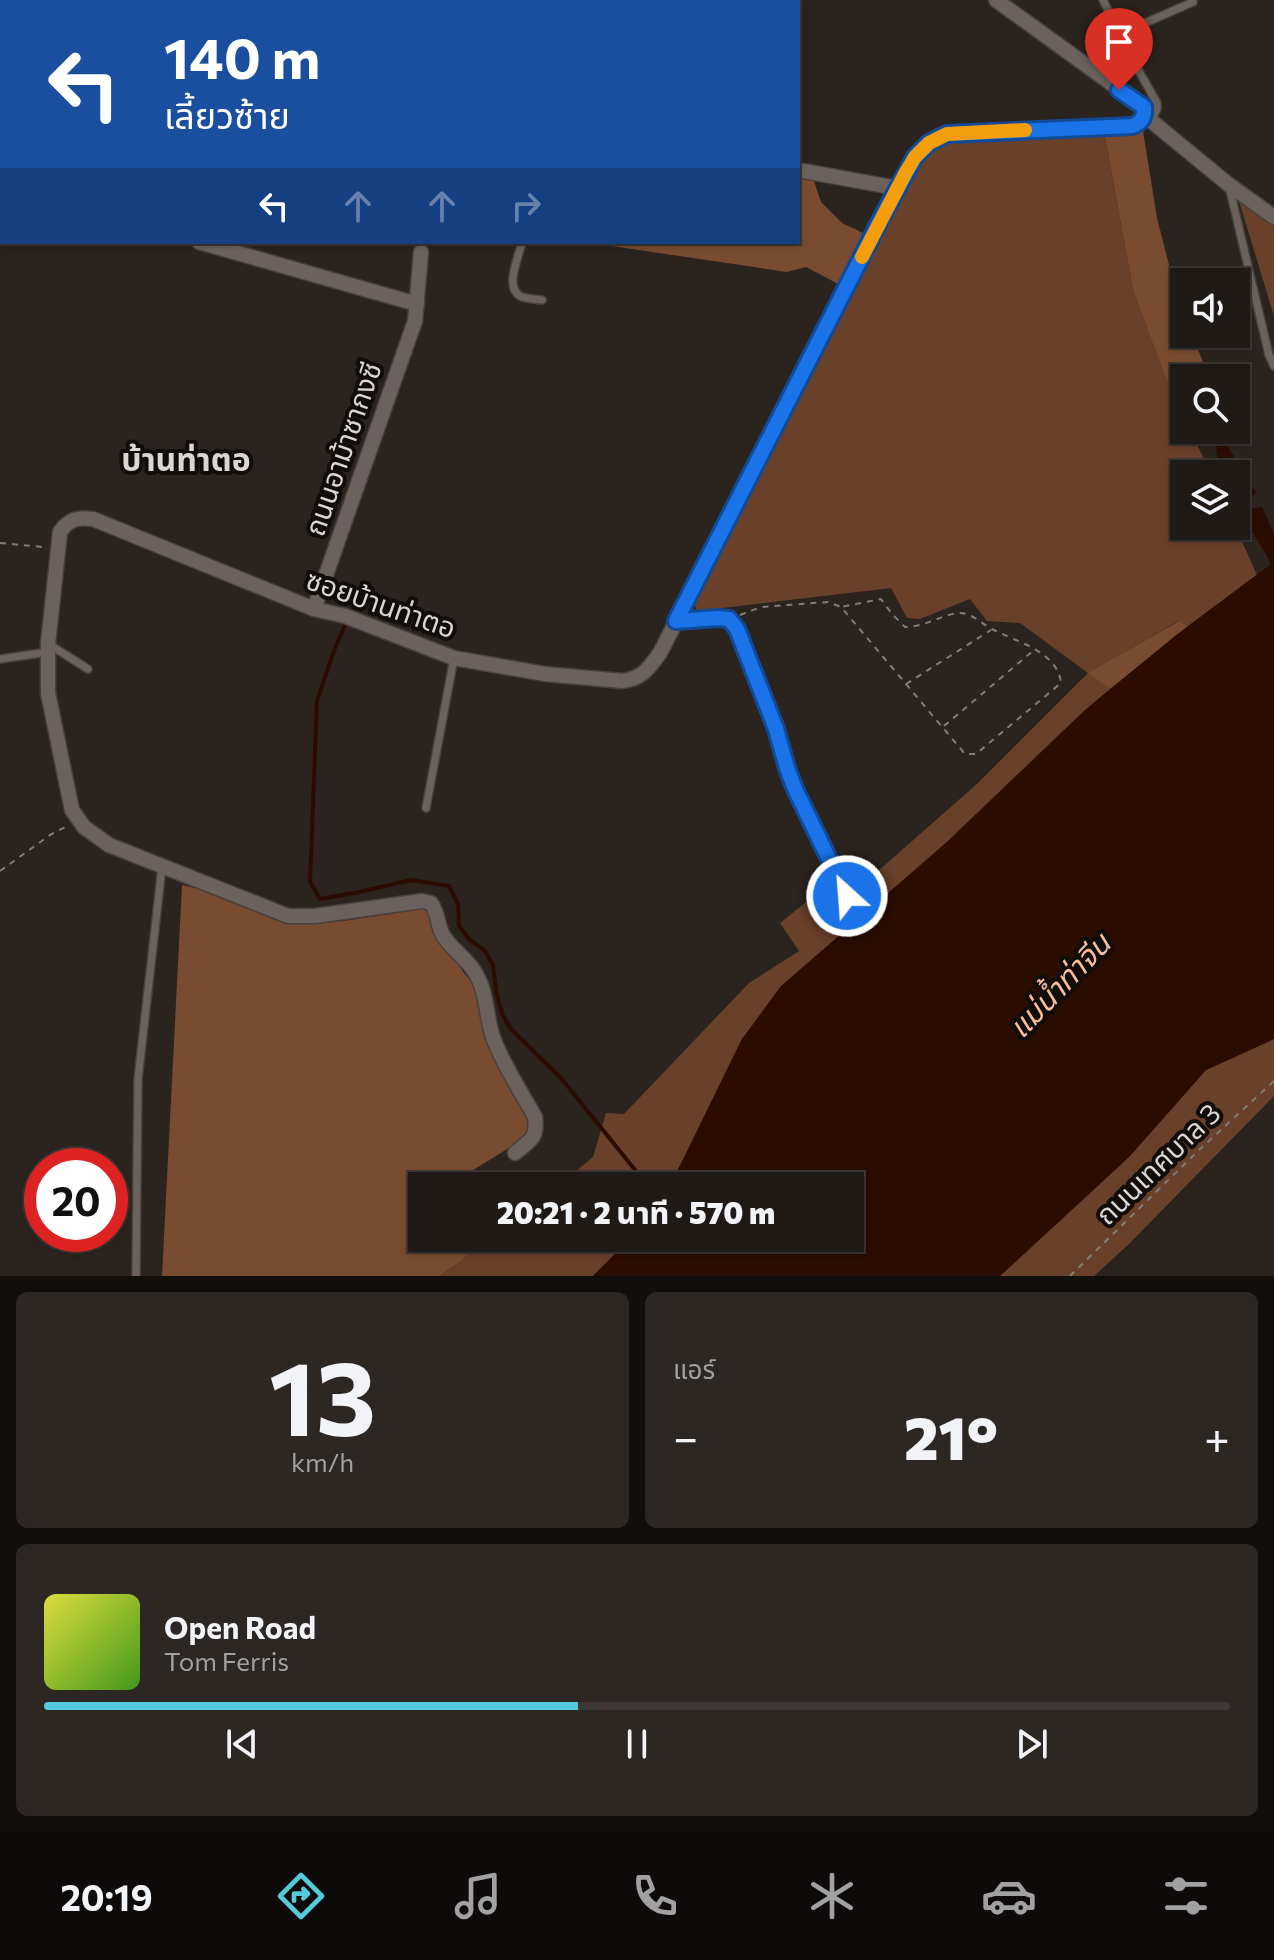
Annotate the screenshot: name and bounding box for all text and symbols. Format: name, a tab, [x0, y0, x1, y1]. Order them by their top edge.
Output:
pin	[1085, 8, 1153, 90]
icon: arrive	[1097, 20, 1141, 64]
text: 140 m	[164, 22, 320, 91]
icon: left	[32, 32, 136, 136]
text: เลี้ยวซ้าย	[164, 92, 290, 136]
icon: left	[252, 184, 296, 228]
icon: ahead	[336, 184, 380, 228]
icon: ahead	[420, 184, 464, 228]
icon: right	[504, 184, 548, 228]
map controls	[1170, 268, 1250, 540]
button: sound	[1170, 268, 1250, 348]
street label: ถนนอาม้าซากงซี	[296, 357, 388, 540]
button: search	[1170, 364, 1250, 444]
district label: บ้านท่าตอ	[121, 438, 251, 478]
button: layers	[1170, 460, 1250, 540]
street label: ซอยบ้านท่าตอ	[302, 562, 461, 645]
position arrow	[805, 854, 889, 938]
water label: แม่น้ำท่าจีน	[999, 923, 1118, 1044]
street label: ถนนเทศบาล 3	[1088, 1096, 1227, 1231]
speed limit sign: 20	[24, 1148, 128, 1252]
text: 20:21 · 2 นาที · 570 m	[497, 1193, 775, 1230]
text: 13	[269, 1330, 376, 1457]
text: แอร์	[673, 1353, 715, 1384]
text: 21°	[904, 1399, 998, 1472]
text: −	[673, 1409, 698, 1463]
text: +	[1204, 1409, 1230, 1463]
text: km/h	[291, 1446, 354, 1477]
text: Open Road	[164, 1608, 316, 1645]
text: Tom Ferris	[164, 1645, 289, 1676]
icon: previous	[220, 1722, 264, 1766]
icon: pause	[615, 1722, 659, 1766]
icon: next	[1010, 1722, 1054, 1766]
icon: directions	[273, 1868, 329, 1924]
icon: music	[450, 1868, 506, 1924]
icon: phone	[627, 1868, 683, 1924]
icon: climate	[804, 1868, 860, 1924]
icon: car	[981, 1868, 1037, 1924]
icon: filters	[1158, 1868, 1214, 1924]
text: 20:19	[60, 1874, 153, 1918]

